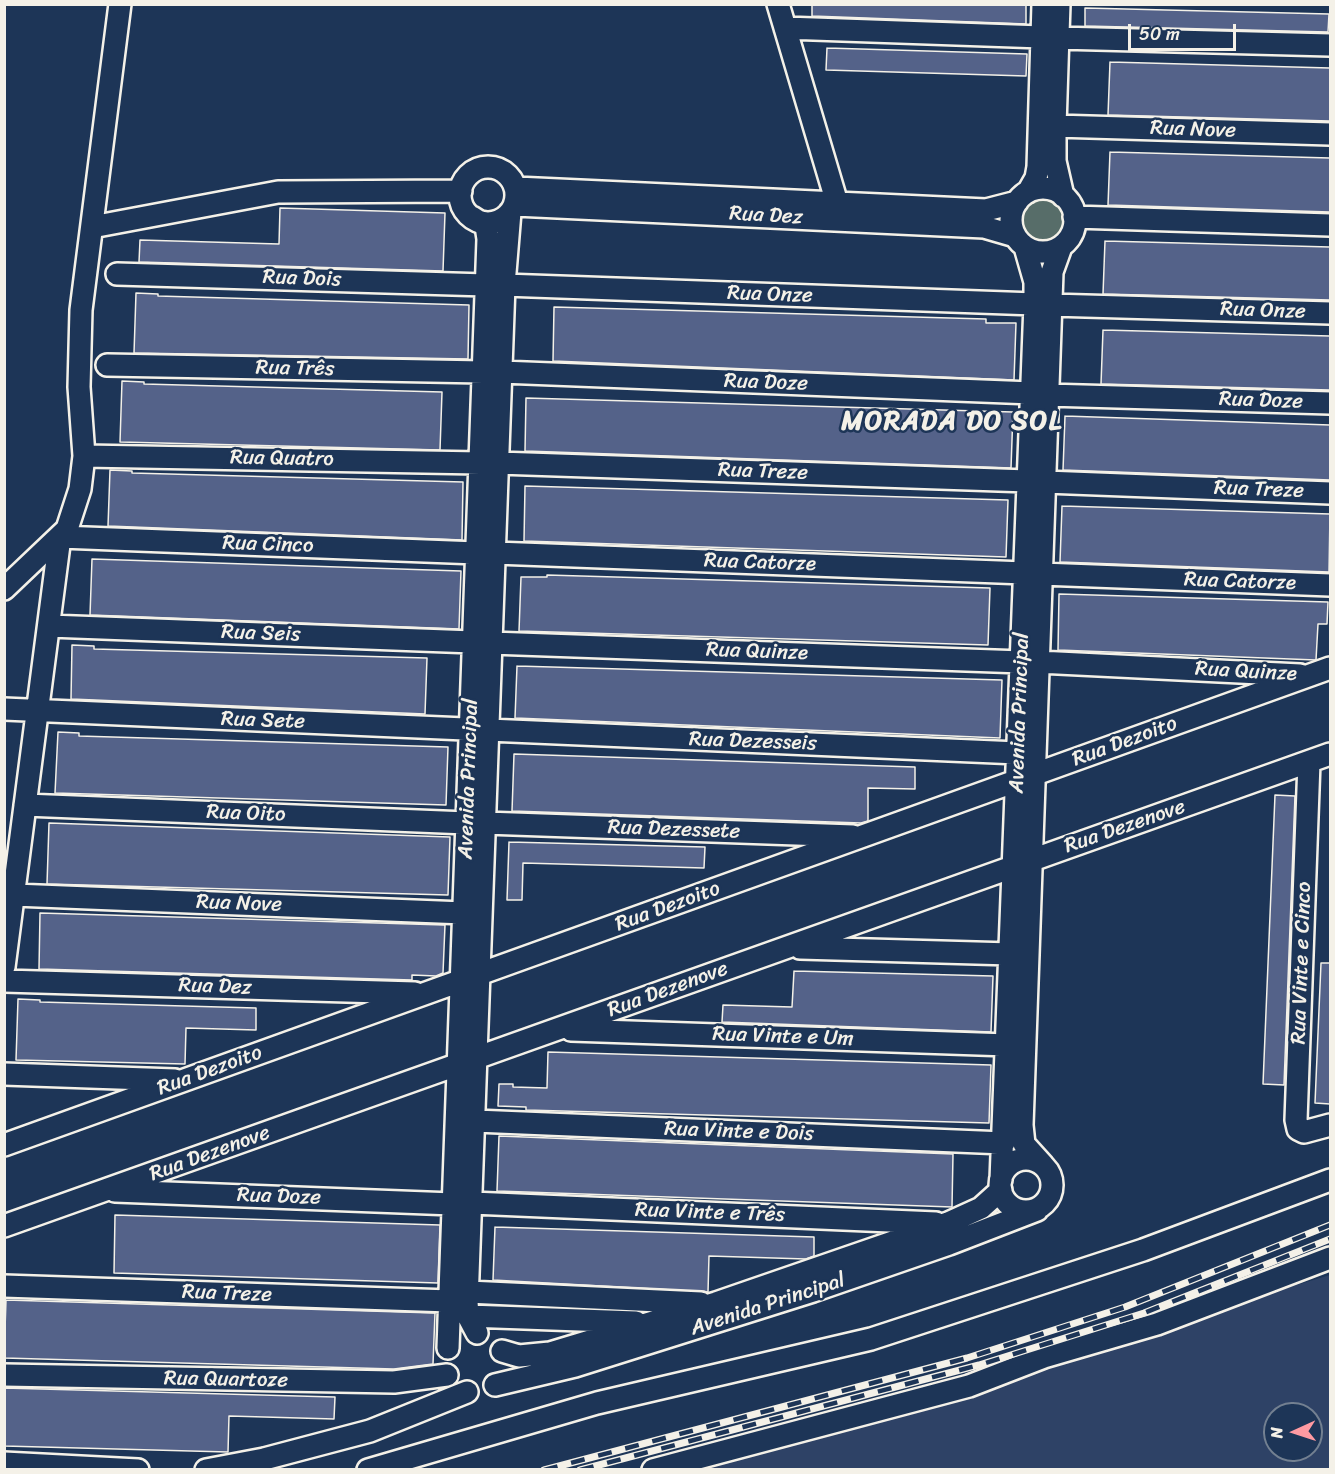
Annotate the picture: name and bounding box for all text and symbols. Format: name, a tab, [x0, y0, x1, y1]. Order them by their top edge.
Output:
scale bar	[1131, 12, 1239, 50]
text: 50 m	[1139, 18, 1180, 50]
street label: Rua Nove	[1150, 116, 1236, 144]
street label: Rua Dez	[729, 201, 803, 231]
street label: Rua Dois	[262, 265, 342, 293]
street label: Rua Onze	[727, 281, 813, 309]
street label: Rua Onze	[1220, 297, 1306, 325]
street label: Rua Três	[255, 356, 335, 382]
street label: Rua Doze	[724, 369, 808, 397]
street label: Rua Doze	[1219, 387, 1303, 415]
district label: MORADA DO SOL	[841, 406, 1063, 438]
street label: Rua Quatro	[230, 445, 334, 473]
street label: Rua Treze	[718, 458, 808, 486]
street label: Rua Treze	[1214, 476, 1304, 504]
street label: Rua Cinco	[222, 531, 314, 559]
street label: Rua Catorze	[703, 548, 817, 578]
street label: Rua Catorze	[1183, 567, 1297, 597]
street label: Rua Seis	[221, 620, 301, 648]
street label: Avenida Principal	[1005, 632, 1035, 794]
street label: Rua Quinze	[706, 638, 808, 666]
street label: Rua Quinze	[1194, 657, 1298, 687]
street label: Avenida Principal	[454, 698, 484, 860]
street label: Rua Sete	[221, 707, 305, 735]
street label: Rua Dezoito	[1069, 711, 1181, 773]
street label: Rua Dezesseis	[689, 727, 817, 757]
street label: Rua Dezenove	[1061, 795, 1189, 859]
street label: Rua Oito	[206, 800, 286, 828]
street label: Rua Dezessete	[607, 815, 741, 845]
street label: Rua Dezoito	[612, 876, 724, 938]
street label: Rua Vinte e Cinco	[1287, 881, 1317, 1045]
street label: Rua Nove	[196, 890, 282, 918]
street label: Rua Dezenove	[604, 957, 732, 1023]
street label: Rua Dez	[178, 973, 252, 1001]
street label: Rua Vinte e Um	[712, 1022, 854, 1052]
street label: Rua Dezoito	[154, 1040, 266, 1102]
street label: Rua Vinte e Dois	[664, 1117, 814, 1147]
street label: Rua Dezenove	[146, 1121, 274, 1187]
street label: Rua Doze	[237, 1183, 321, 1211]
street label: Rua Vinte e Três	[635, 1198, 785, 1228]
street label: Avenida Principal	[688, 1268, 848, 1342]
street label: Rua Treze	[182, 1280, 272, 1308]
street label: Rua Quartoze	[164, 1366, 288, 1394]
north arrow	[1263, 1402, 1323, 1462]
text: N	[1262, 1427, 1291, 1439]

